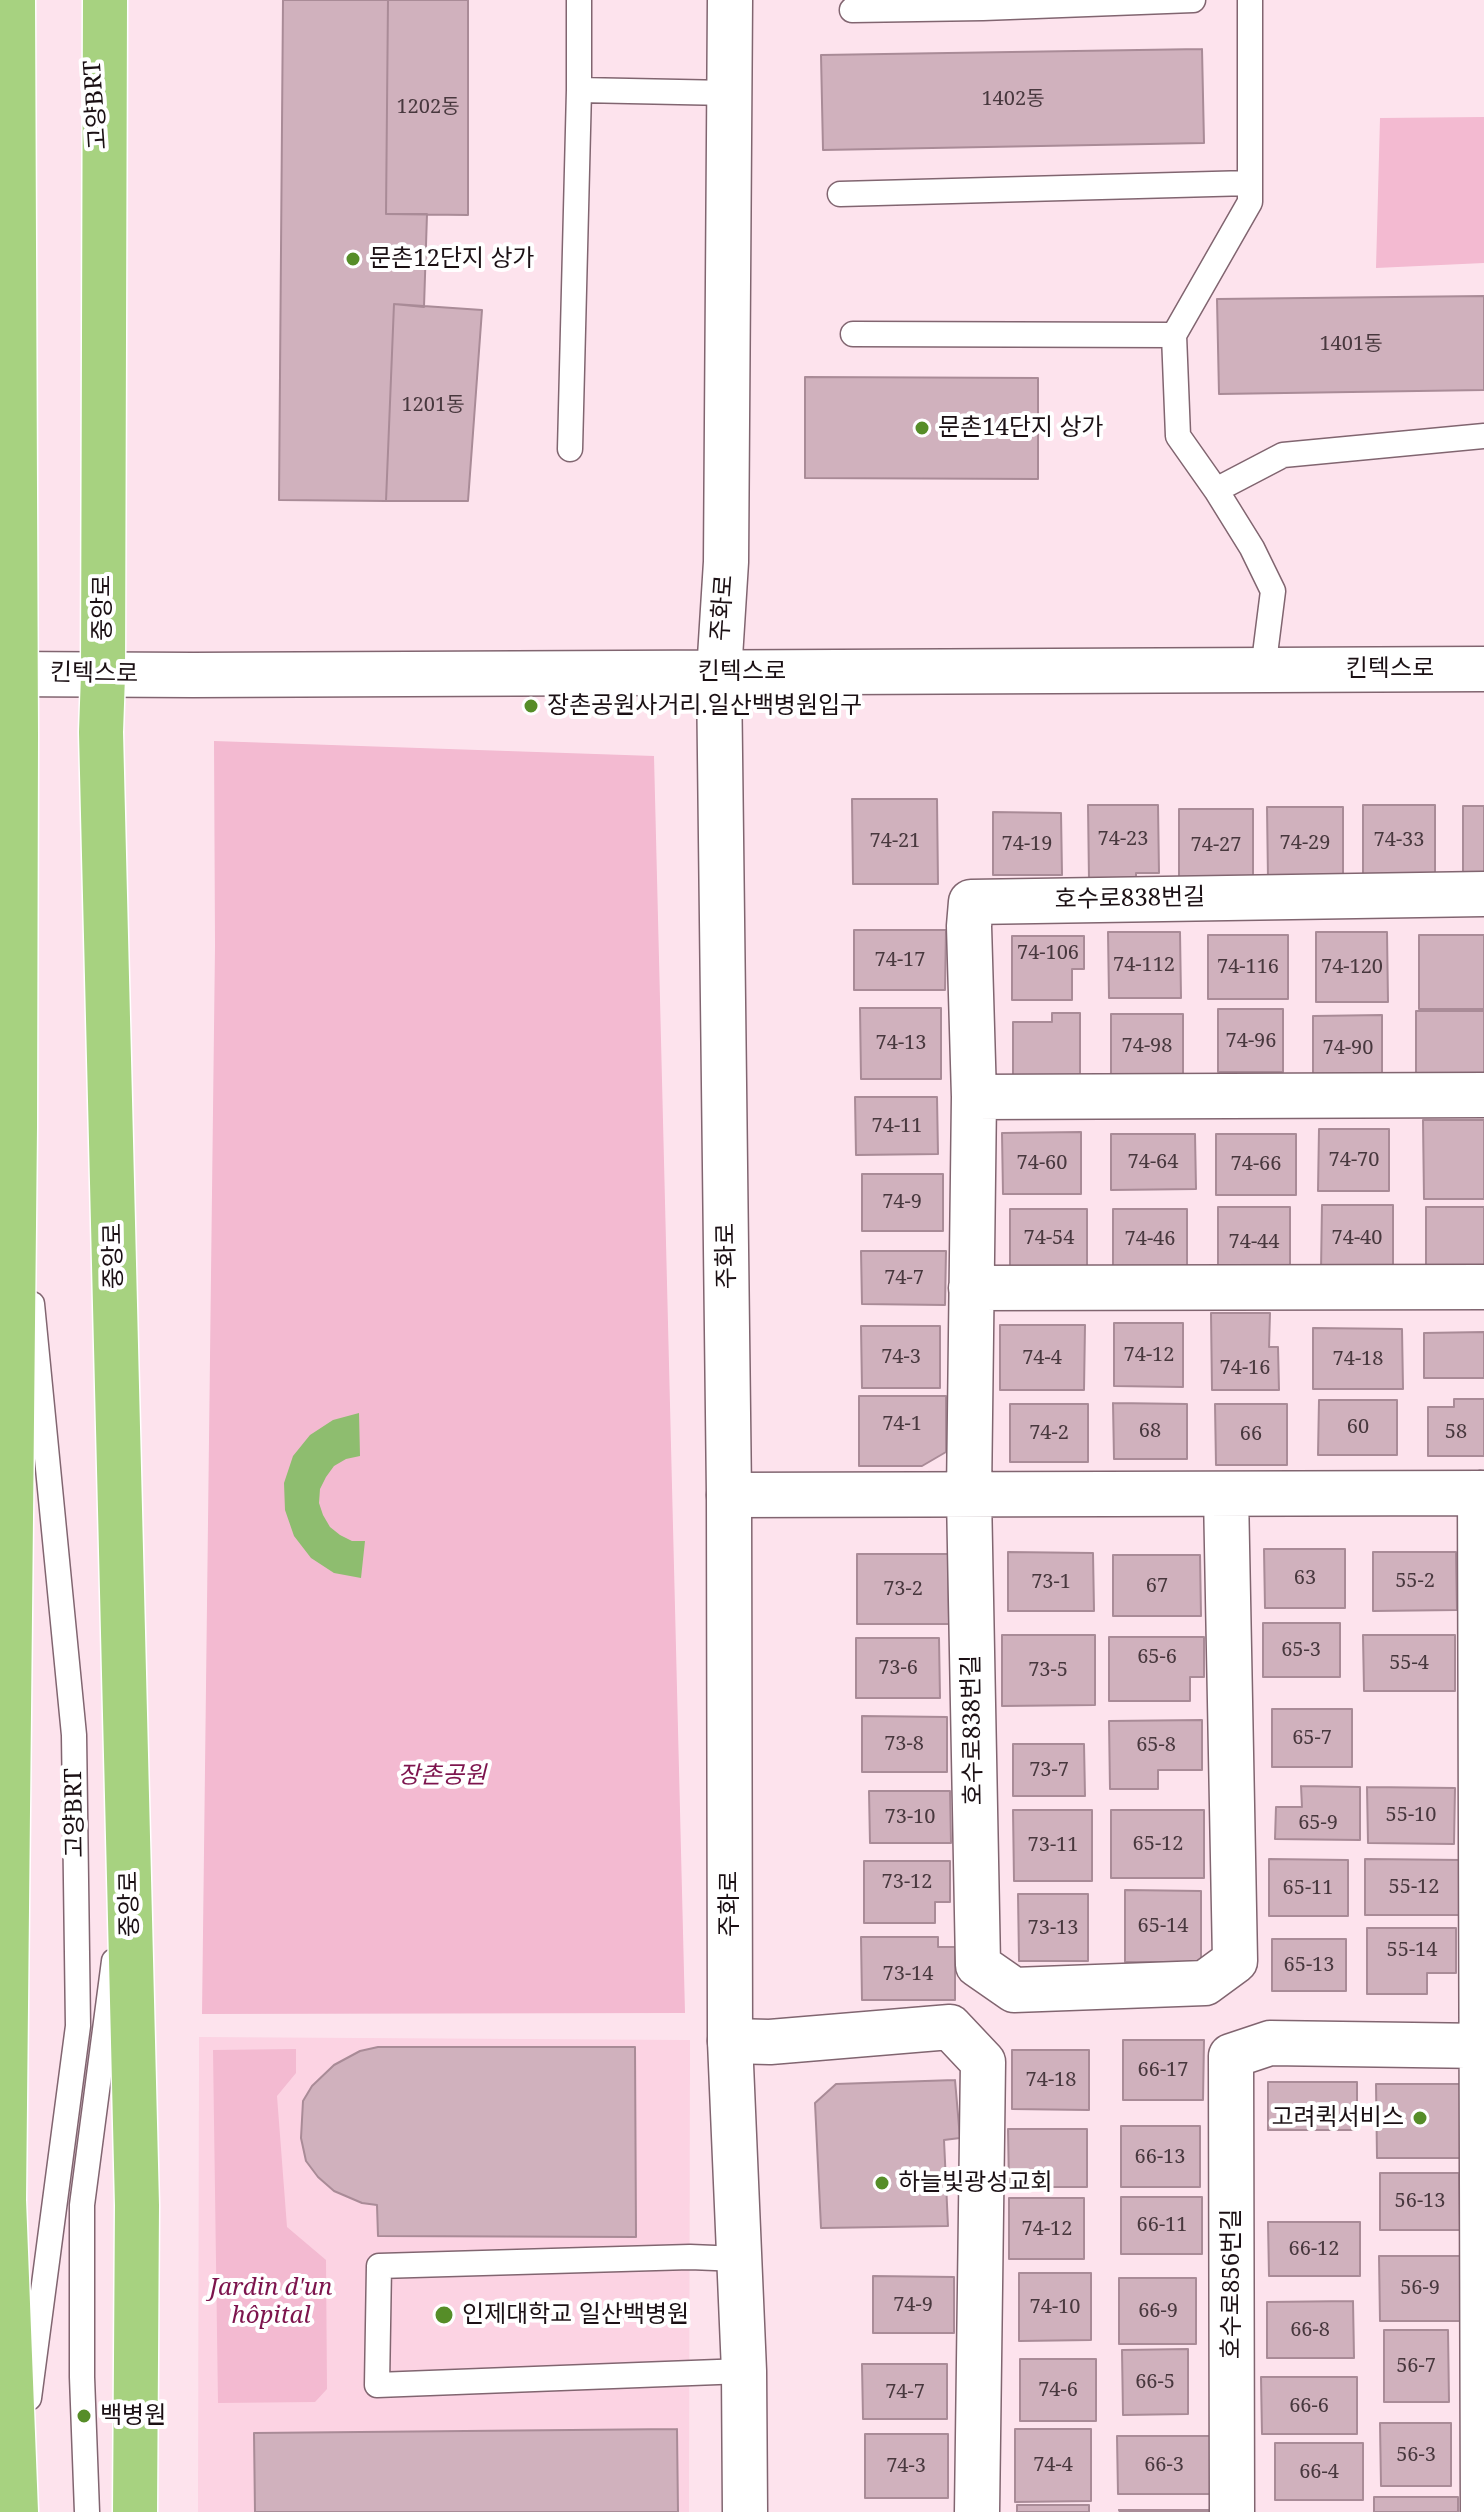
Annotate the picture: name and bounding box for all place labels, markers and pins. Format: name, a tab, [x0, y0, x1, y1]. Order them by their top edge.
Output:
place label: 문촌12단지 상가	[369, 245, 535, 273]
marker: 문촌12단지 상가	[344, 250, 362, 268]
place label: 문촌14단지 상가	[938, 414, 1104, 442]
marker: 문촌14단지 상가	[913, 419, 931, 437]
place label: 장촌공원사거리.일산백병원입구	[547, 692, 862, 720]
marker: 장촌공원사거리.일산백병원입구	[522, 697, 540, 715]
place label: 고려퀵서비스	[1272, 2104, 1404, 2132]
marker: 고려퀵서비스	[1411, 2109, 1429, 2127]
place label: 하늘빛광성교회	[898, 2169, 1053, 2197]
marker: 하늘빛광성교회	[873, 2174, 891, 2192]
place label: 인제대학교 일산백병원	[462, 2301, 689, 2329]
marker: 인제대학교 일산백병원	[433, 2304, 455, 2326]
place label: 백병원	[100, 2402, 166, 2430]
marker: 백병원	[75, 2407, 93, 2425]

